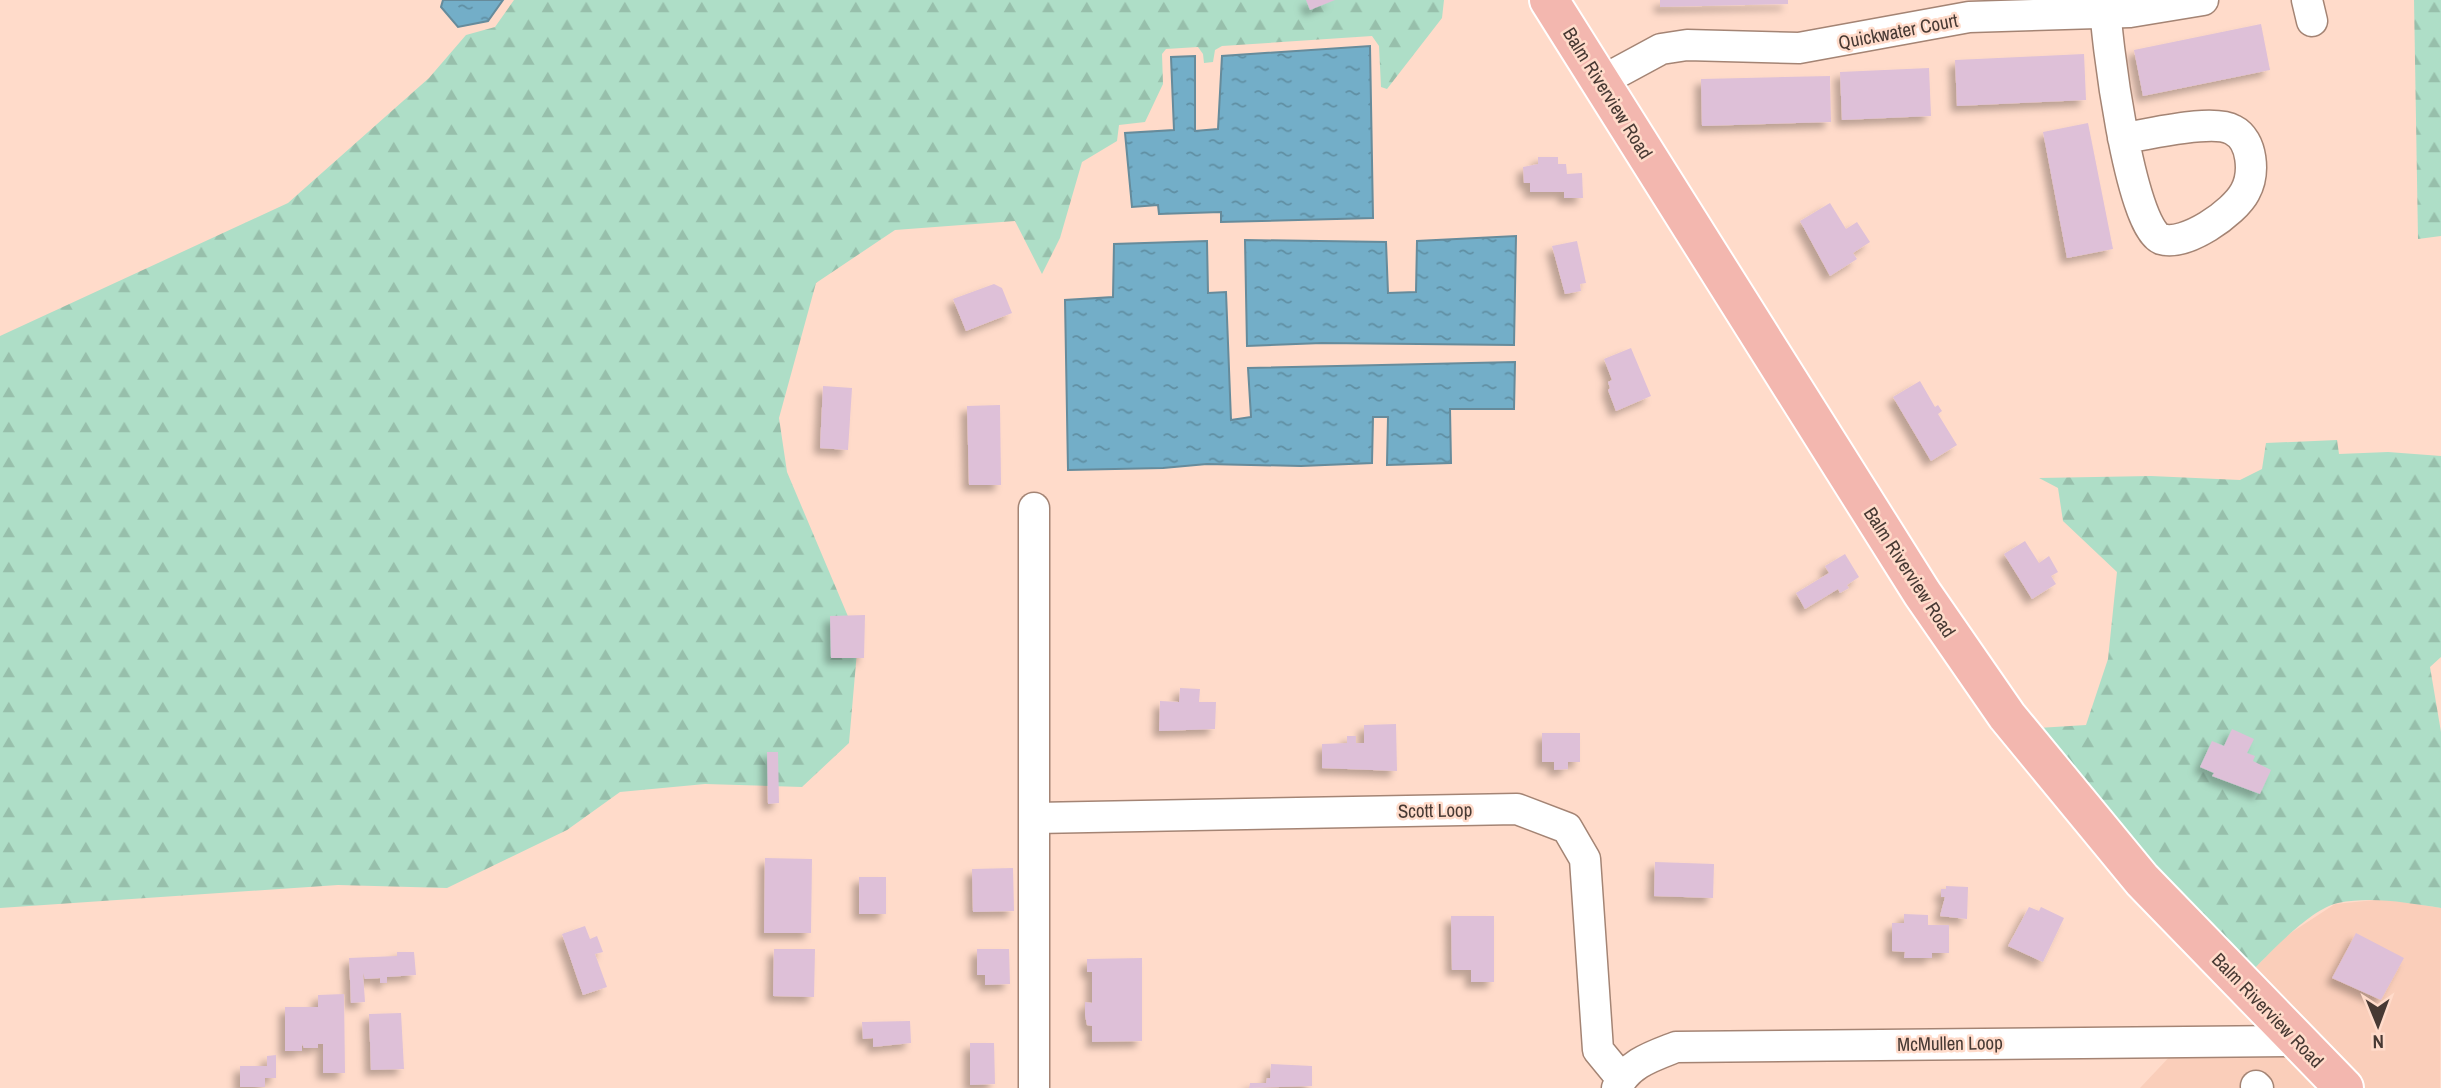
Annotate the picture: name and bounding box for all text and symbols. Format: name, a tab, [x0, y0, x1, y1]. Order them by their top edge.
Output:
street label: Quickwater Court	[1836, 7, 1961, 55]
street label: Balm Riverview Road	[1557, 22, 1659, 164]
street label: Balm Riverview Road	[1858, 502, 1962, 642]
street label: Scott Loop	[1398, 796, 1472, 824]
street label: Balm Riverview Road	[2206, 947, 2330, 1073]
north arrow	[2343, 990, 2413, 1060]
street label: McMullen Loop	[1897, 1029, 2003, 1057]
text: N	[2372, 1029, 2384, 1055]

